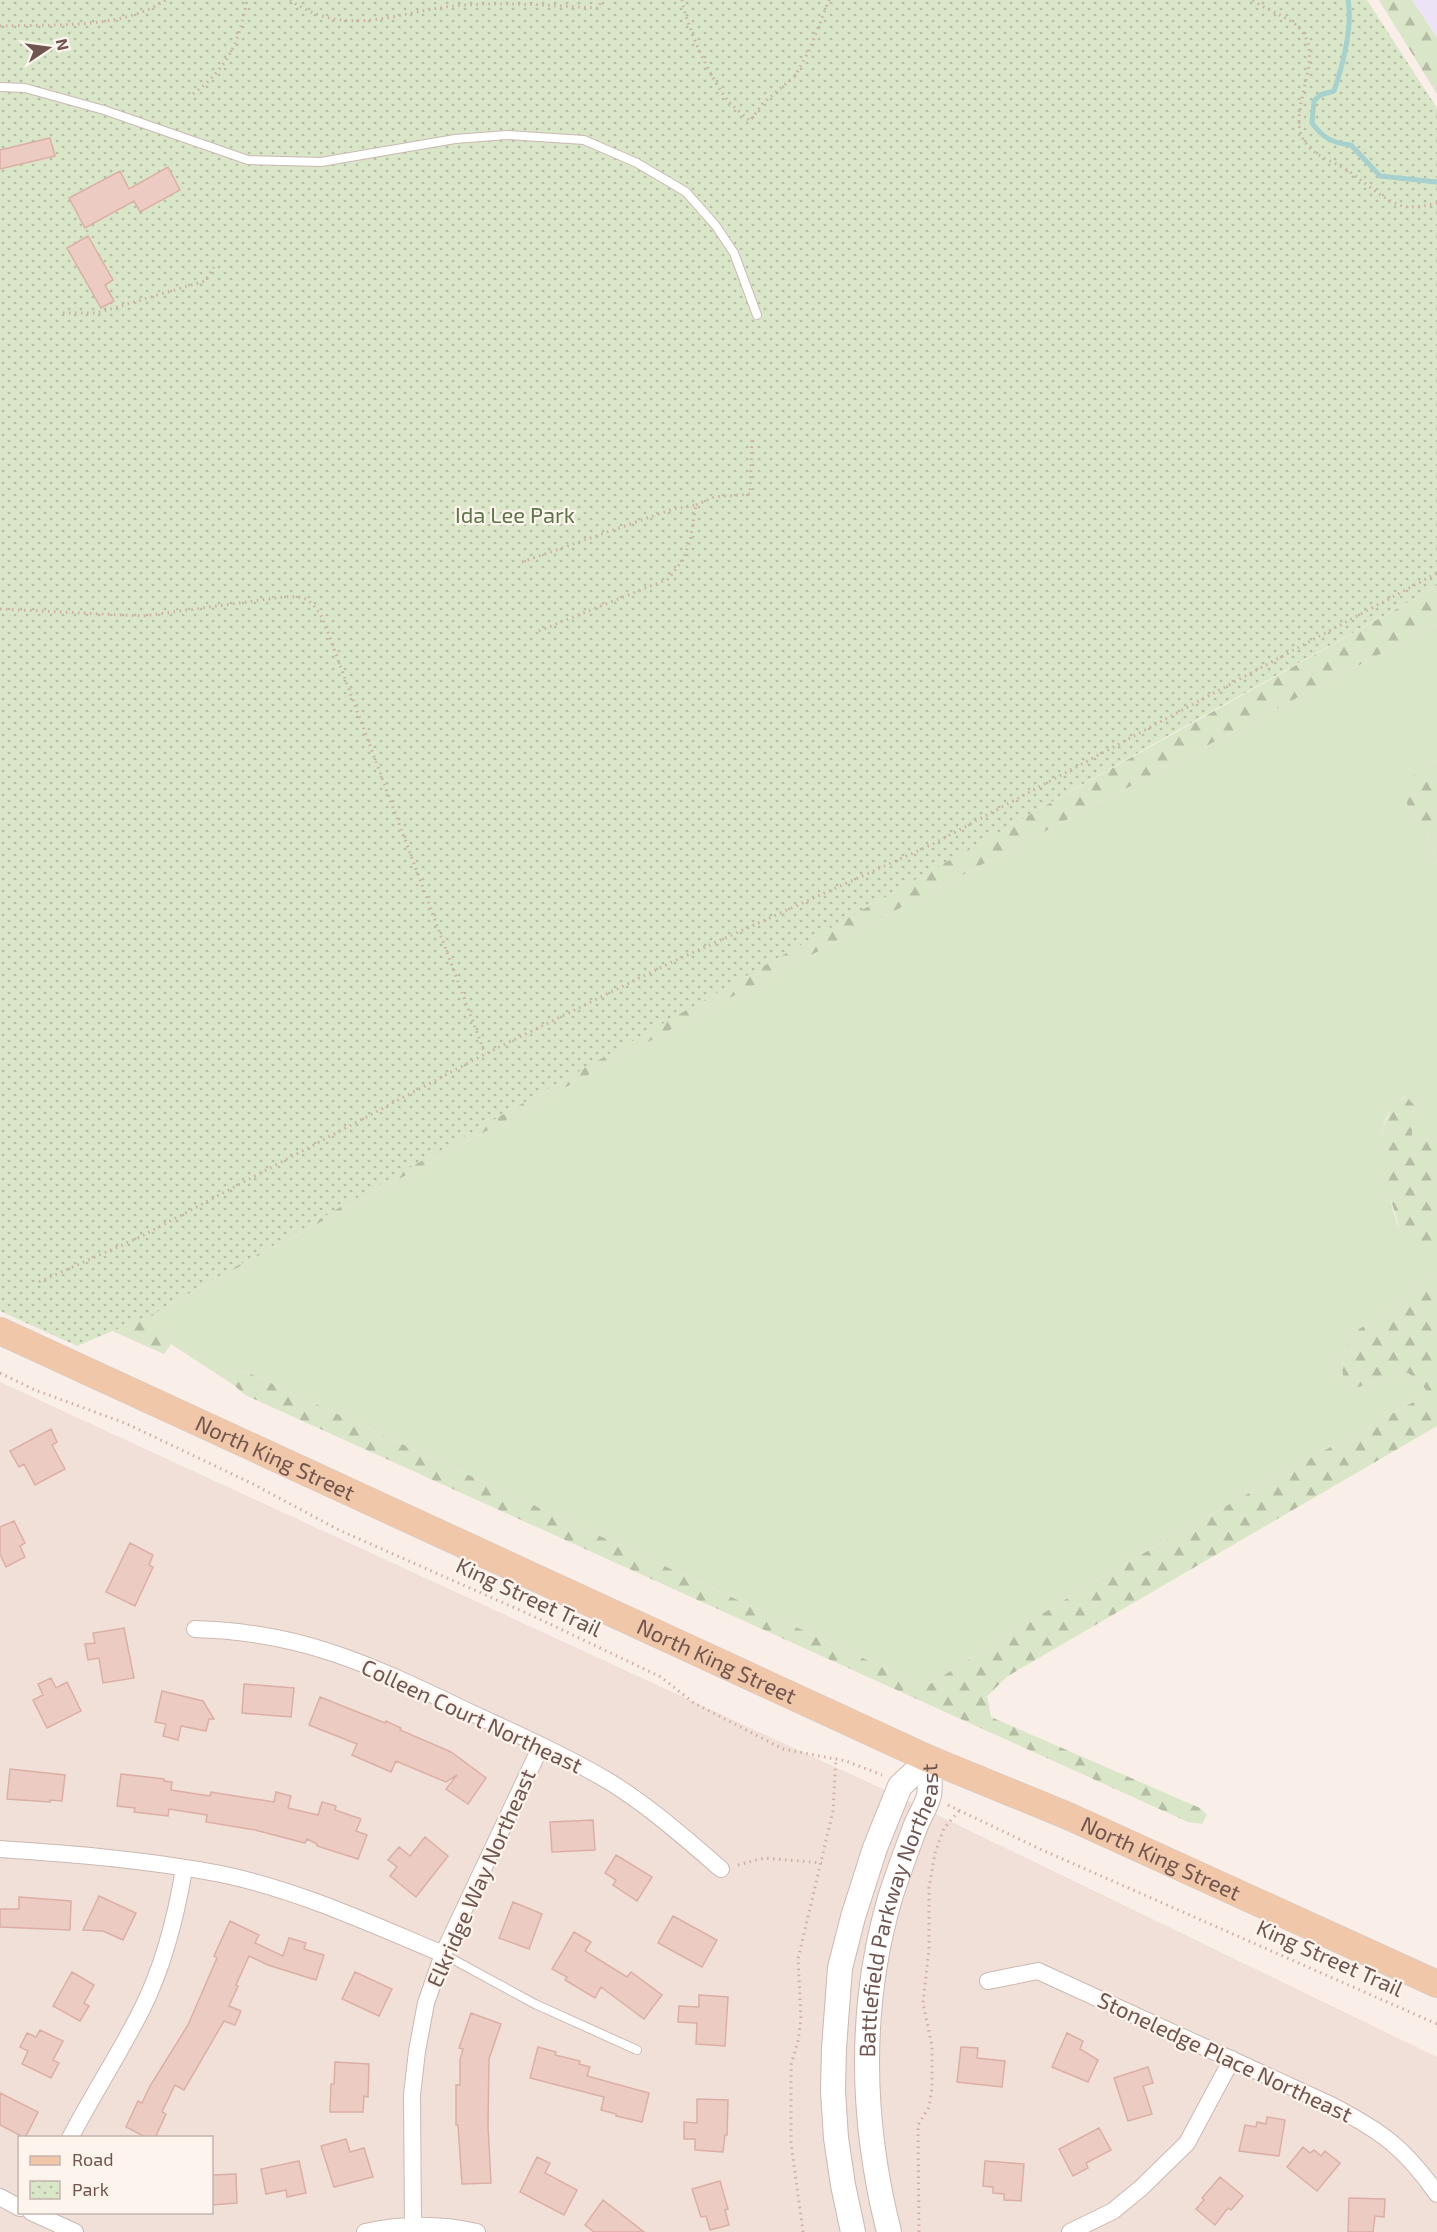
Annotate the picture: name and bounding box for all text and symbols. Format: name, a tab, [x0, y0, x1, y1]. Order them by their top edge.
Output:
north arrow	[18, 18, 78, 78]
text: N	[53, 37, 74, 52]
park label: Ida Lee Park	[455, 501, 575, 527]
street label: North King Street	[192, 1409, 359, 1505]
street label: King Street Trail	[453, 1551, 607, 1641]
street label: North King Street	[633, 1612, 801, 1708]
street label: Colleen Court Northeast	[358, 1652, 587, 1778]
street label: Battlefield Parkway Northeast	[853, 1763, 942, 2057]
street label: Elkridge Way Northeast	[420, 1765, 540, 1991]
street label: North King Street	[1077, 1810, 1245, 1905]
street label: King Street Trail	[1253, 1913, 1408, 2001]
street label: Stoneledge Place Northeast	[1094, 1986, 1357, 2127]
legend	[18, 2136, 213, 2214]
text: Road	[72, 2148, 113, 2170]
text: Park	[72, 2178, 109, 2200]

